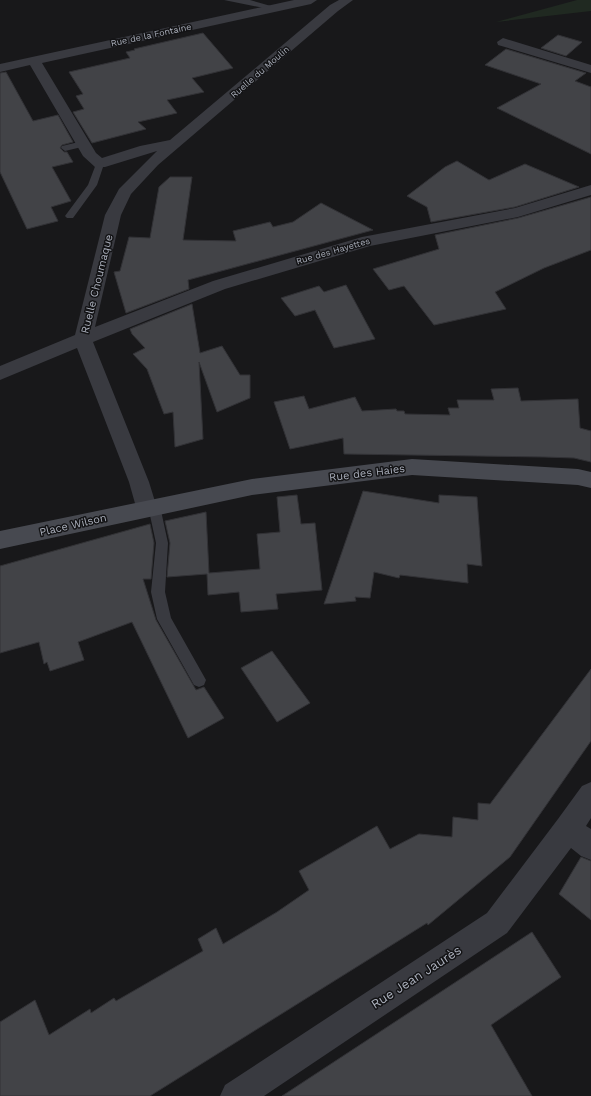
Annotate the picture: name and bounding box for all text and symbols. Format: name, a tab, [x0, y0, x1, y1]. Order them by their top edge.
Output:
street label: Rue de la Fontaine	[110, 22, 192, 48]
street label: Ruelle du Moulin	[229, 44, 291, 100]
street label: Ruelle Choumaque	[78, 233, 116, 335]
street label: Rue des Hayettes	[295, 236, 371, 266]
street label: Rue des Haies	[328, 462, 406, 484]
street label: Place Wilson	[38, 511, 108, 539]
street label: Rue Jean Jaurès	[368, 942, 464, 1012]

